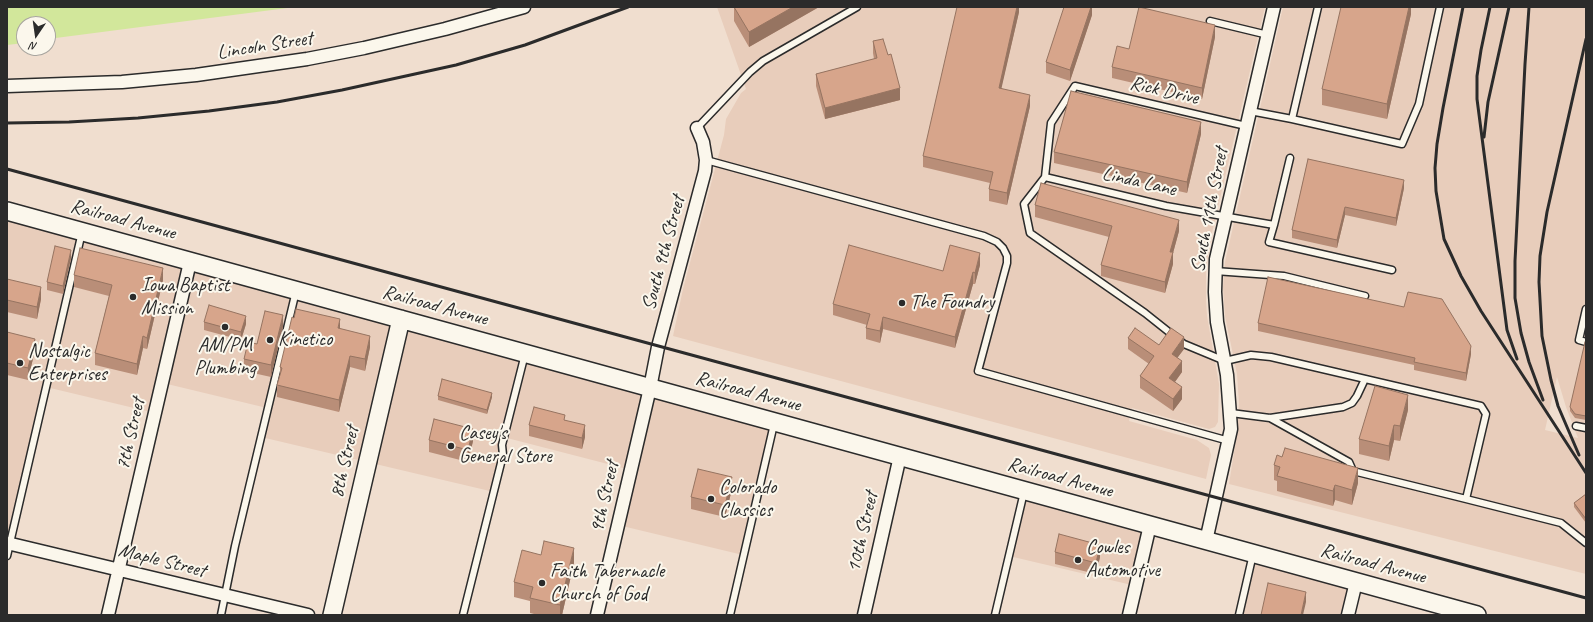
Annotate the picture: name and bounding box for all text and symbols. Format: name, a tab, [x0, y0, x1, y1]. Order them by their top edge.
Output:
north arrow	[16, 16, 56, 56]
street label: Lincoln Street	[216, 27, 314, 65]
text: N	[29, 39, 38, 54]
street label: Rick Drive	[1127, 71, 1201, 111]
street label: South 11th Street	[1186, 146, 1234, 274]
street label: Linda Lane	[1100, 162, 1178, 202]
street label: South 9th Street	[637, 193, 691, 313]
street label: Railroad Avenue	[68, 194, 178, 246]
place label: Iowa Baptist Mission	[141, 274, 229, 321]
street label: Railroad Avenue	[380, 280, 490, 332]
place label: The Foundry	[910, 291, 994, 315]
marker: Iowa Baptist Mission	[128, 292, 138, 302]
marker: The Foundry	[897, 298, 907, 308]
marker: AM/PM Plumbing	[220, 322, 230, 332]
place label: Kinetico	[278, 328, 332, 352]
place label: AM/PM Plumbing	[194, 334, 256, 381]
marker: Kinetico	[265, 335, 275, 345]
place label: Nostalgic Enterprises	[28, 340, 107, 387]
marker: Nostalgic Enterprises	[15, 358, 25, 368]
street label: Railroad Avenue	[693, 366, 803, 418]
street label: 7th Street	[111, 396, 151, 472]
place label: Casey's General Store	[459, 422, 552, 469]
street label: 8th Street	[325, 424, 365, 500]
marker: Casey's General Store	[446, 441, 456, 451]
street label: Railroad Avenue	[1005, 452, 1115, 504]
street label: 9th Street	[585, 459, 625, 535]
place label: Colorado Classics	[719, 476, 776, 523]
street label: 10th Street	[842, 489, 884, 575]
marker: Colorado Classics	[706, 494, 716, 504]
place label: Cowles Automotive	[1086, 536, 1160, 583]
street label: Railroad Avenue	[1318, 538, 1428, 590]
street label: Maple Street	[116, 539, 208, 583]
marker: Cowles Automotive	[1073, 555, 1083, 565]
place label: Faith Tabernacle Church of God	[550, 560, 664, 607]
marker: Faith Tabernacle Church of God	[537, 578, 547, 588]

